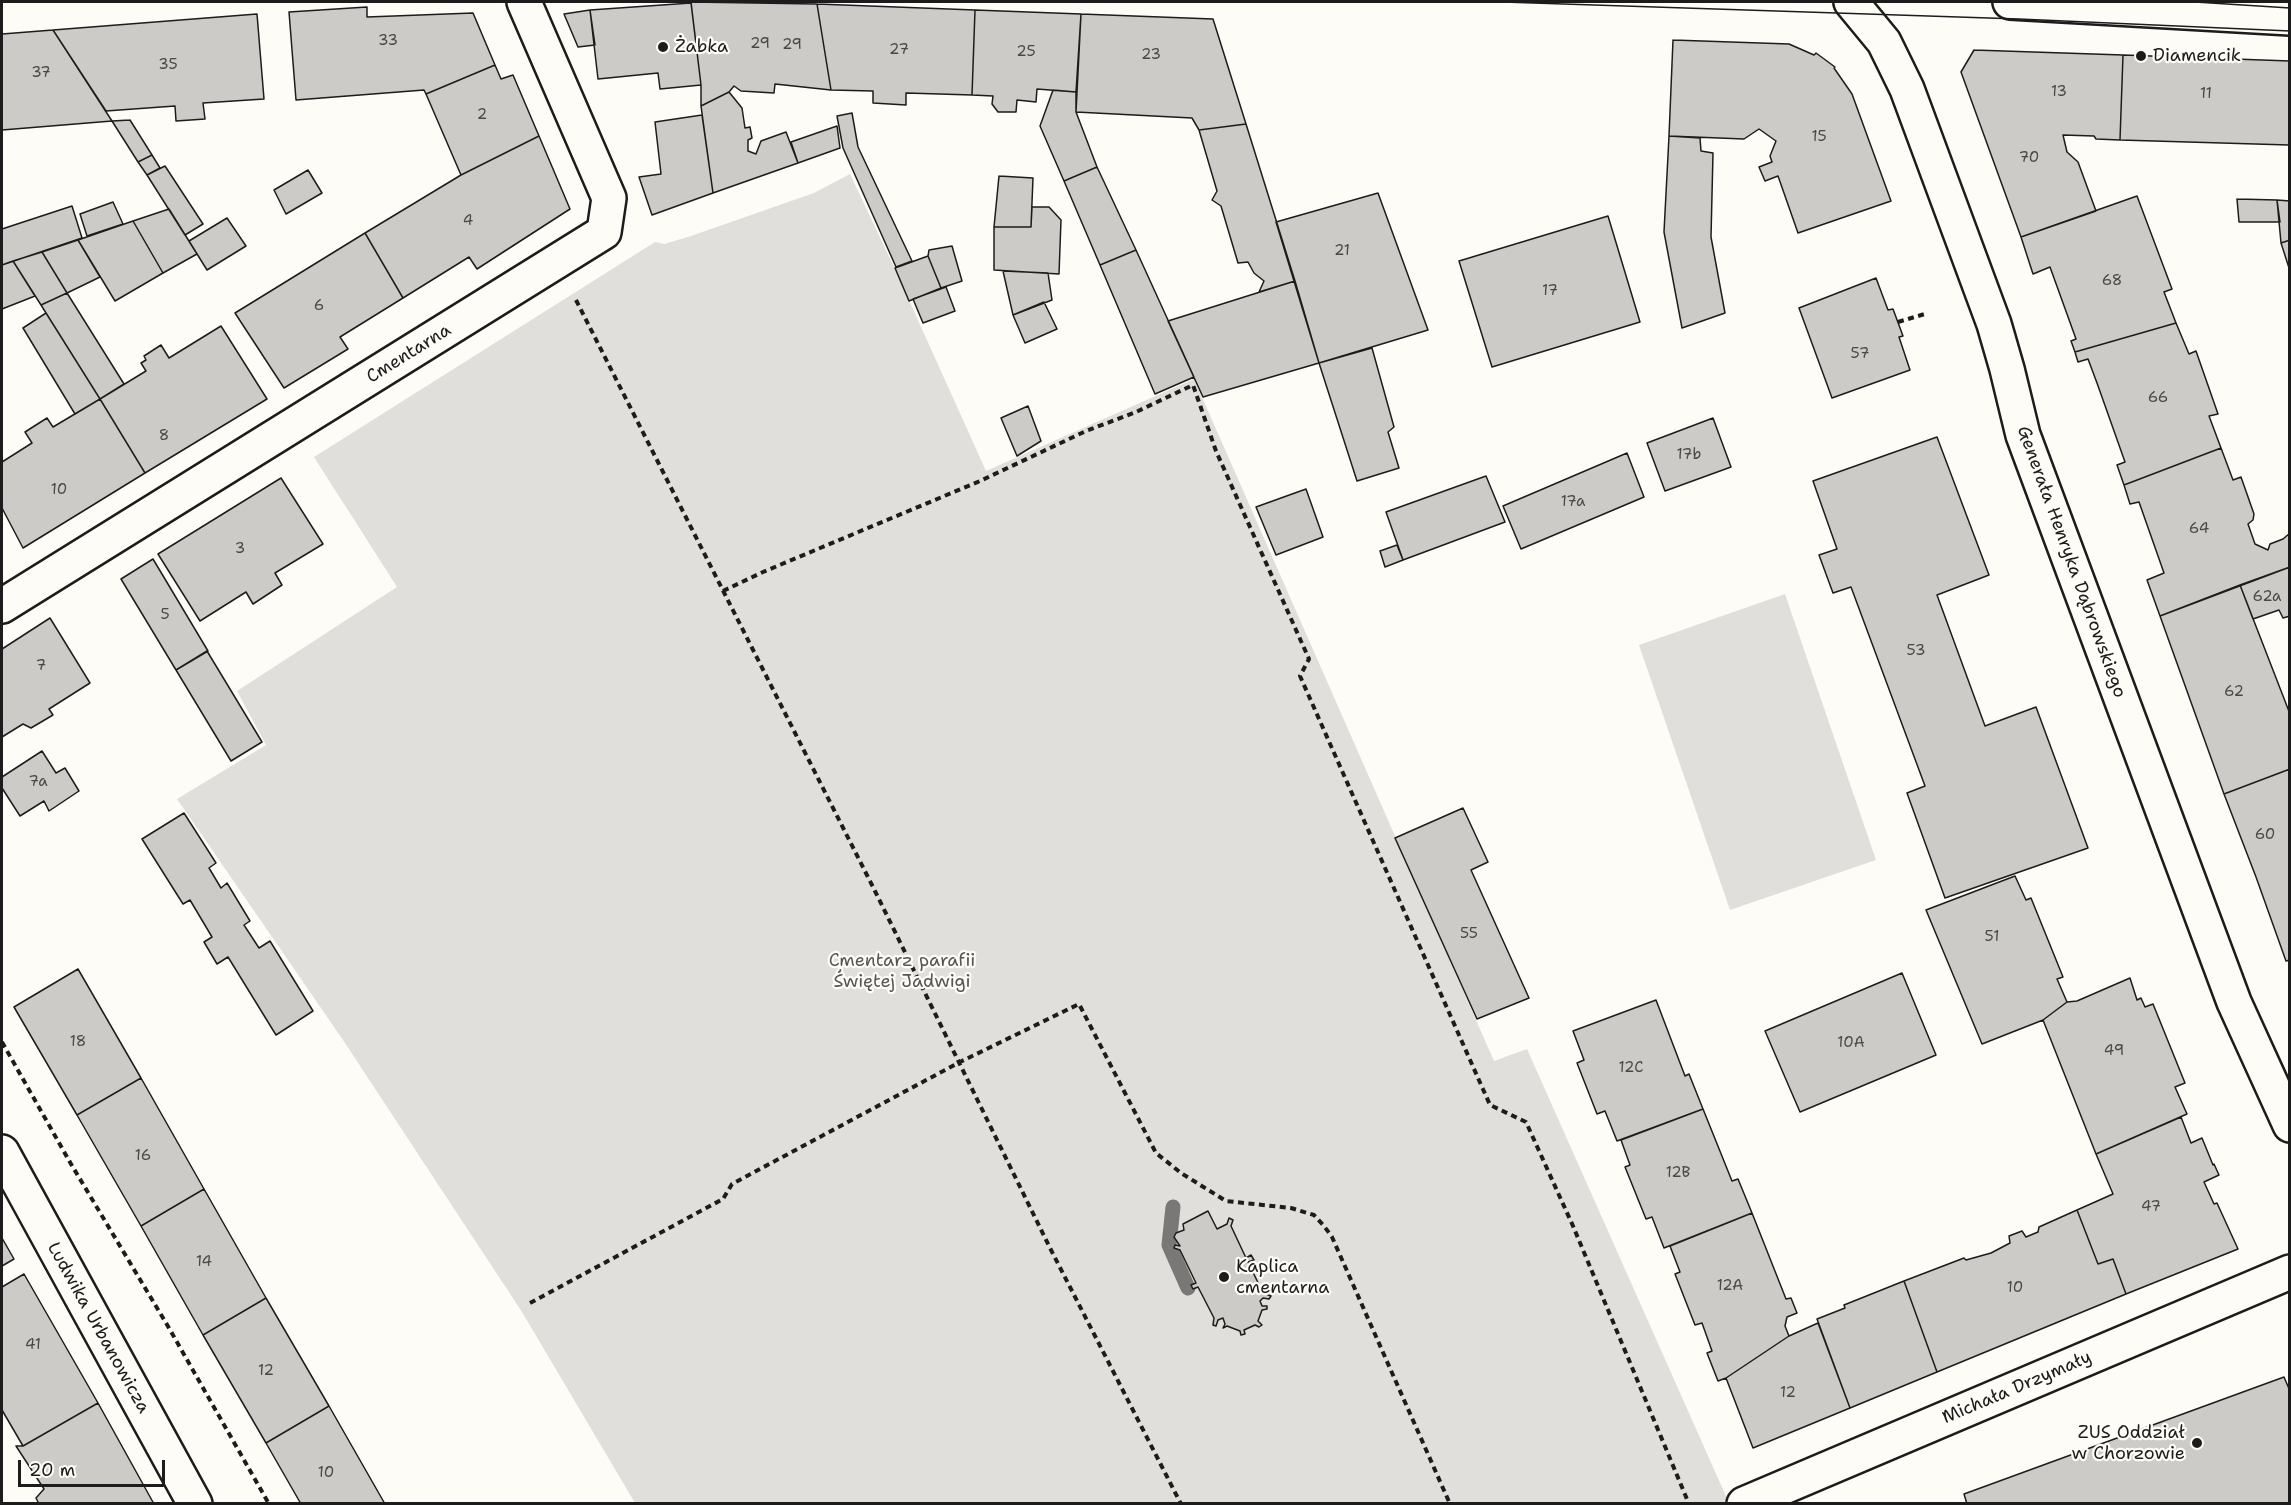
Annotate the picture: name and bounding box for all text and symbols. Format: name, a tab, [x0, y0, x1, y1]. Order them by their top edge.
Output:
house number: 33	[378, 32, 398, 50]
house number: 29	[750, 35, 770, 53]
place label: Żabka	[675, 36, 728, 58]
house number: 29	[782, 36, 802, 54]
marker: Żabka	[656, 40, 670, 54]
house number: 27	[889, 41, 909, 59]
house number: 25	[1016, 43, 1036, 61]
place label: Diamencik	[2153, 45, 2241, 67]
house number: 23	[1141, 46, 1161, 64]
marker: Diamencik	[2134, 49, 2148, 63]
house number: 35	[158, 56, 178, 74]
house number: 37	[31, 64, 51, 82]
house number: 13	[2051, 83, 2067, 101]
house number: 11	[2200, 85, 2212, 103]
house number: 2	[477, 106, 487, 124]
house number: 15	[1811, 128, 1827, 146]
house number: 70	[2019, 149, 2039, 167]
house number: 4	[463, 212, 473, 230]
house number: 21	[1334, 242, 1350, 260]
house number: 68	[2102, 272, 2122, 290]
house number: 17	[1542, 282, 1558, 300]
house number: 6	[314, 297, 324, 315]
street label: Cmentarna	[363, 320, 455, 388]
house number: 57	[1851, 345, 1869, 363]
house number: 66	[2148, 389, 2168, 407]
street label: Generała Henryka Dąbrowskiego	[2012, 423, 2130, 701]
house number: 8	[159, 427, 169, 445]
house number: 17b	[1677, 446, 1701, 464]
house number: 10	[51, 481, 67, 499]
house number: 17a	[1561, 493, 1585, 511]
house number: 64	[2189, 520, 2209, 538]
house number: 3	[235, 540, 245, 558]
house number: 62a	[2253, 588, 2281, 606]
house number: 5	[160, 606, 170, 624]
house number: 53	[1907, 642, 1925, 660]
house number: 7	[36, 657, 46, 675]
house number: 62	[2224, 683, 2244, 701]
house number: 7a	[28, 773, 48, 791]
house number: 60	[2255, 826, 2275, 844]
house number: 55	[1460, 925, 1478, 943]
house number: 51	[1985, 928, 1999, 946]
park label: Cmentarz parafii Świętej Jadwigi	[829, 950, 975, 992]
house number: 18	[70, 1033, 86, 1051]
house number: 10A	[1837, 1034, 1865, 1052]
house number: 49	[2104, 1042, 2124, 1060]
house number: 12C	[1619, 1059, 1643, 1077]
house number: 16	[135, 1147, 151, 1165]
house number: 12B	[1666, 1164, 1690, 1182]
house number: 47	[2141, 1198, 2161, 1216]
street label: Ludwika Urbanowicza	[42, 1239, 154, 1417]
house number: 14	[196, 1253, 212, 1271]
place label: Kaplica cmentarna	[1236, 1256, 1329, 1298]
marker: Kaplica cmentarna	[1217, 1270, 1231, 1284]
house number: 12A	[1717, 1277, 1743, 1295]
house number: 10	[2007, 1279, 2023, 1297]
house number: 41	[25, 1336, 41, 1354]
street label: Michała Drzymały	[1939, 1347, 2095, 1429]
house number: 12	[258, 1362, 274, 1380]
house number: 12	[1780, 1384, 1796, 1402]
place label: ZUS Oddział w Chorzowie	[2071, 1422, 2185, 1464]
marker: ZUS Oddział w Chorzowie	[2190, 1436, 2204, 1450]
scale bar	[21, 1448, 168, 1486]
text: 20 m	[29, 1458, 75, 1482]
house number: 10	[318, 1464, 334, 1482]

